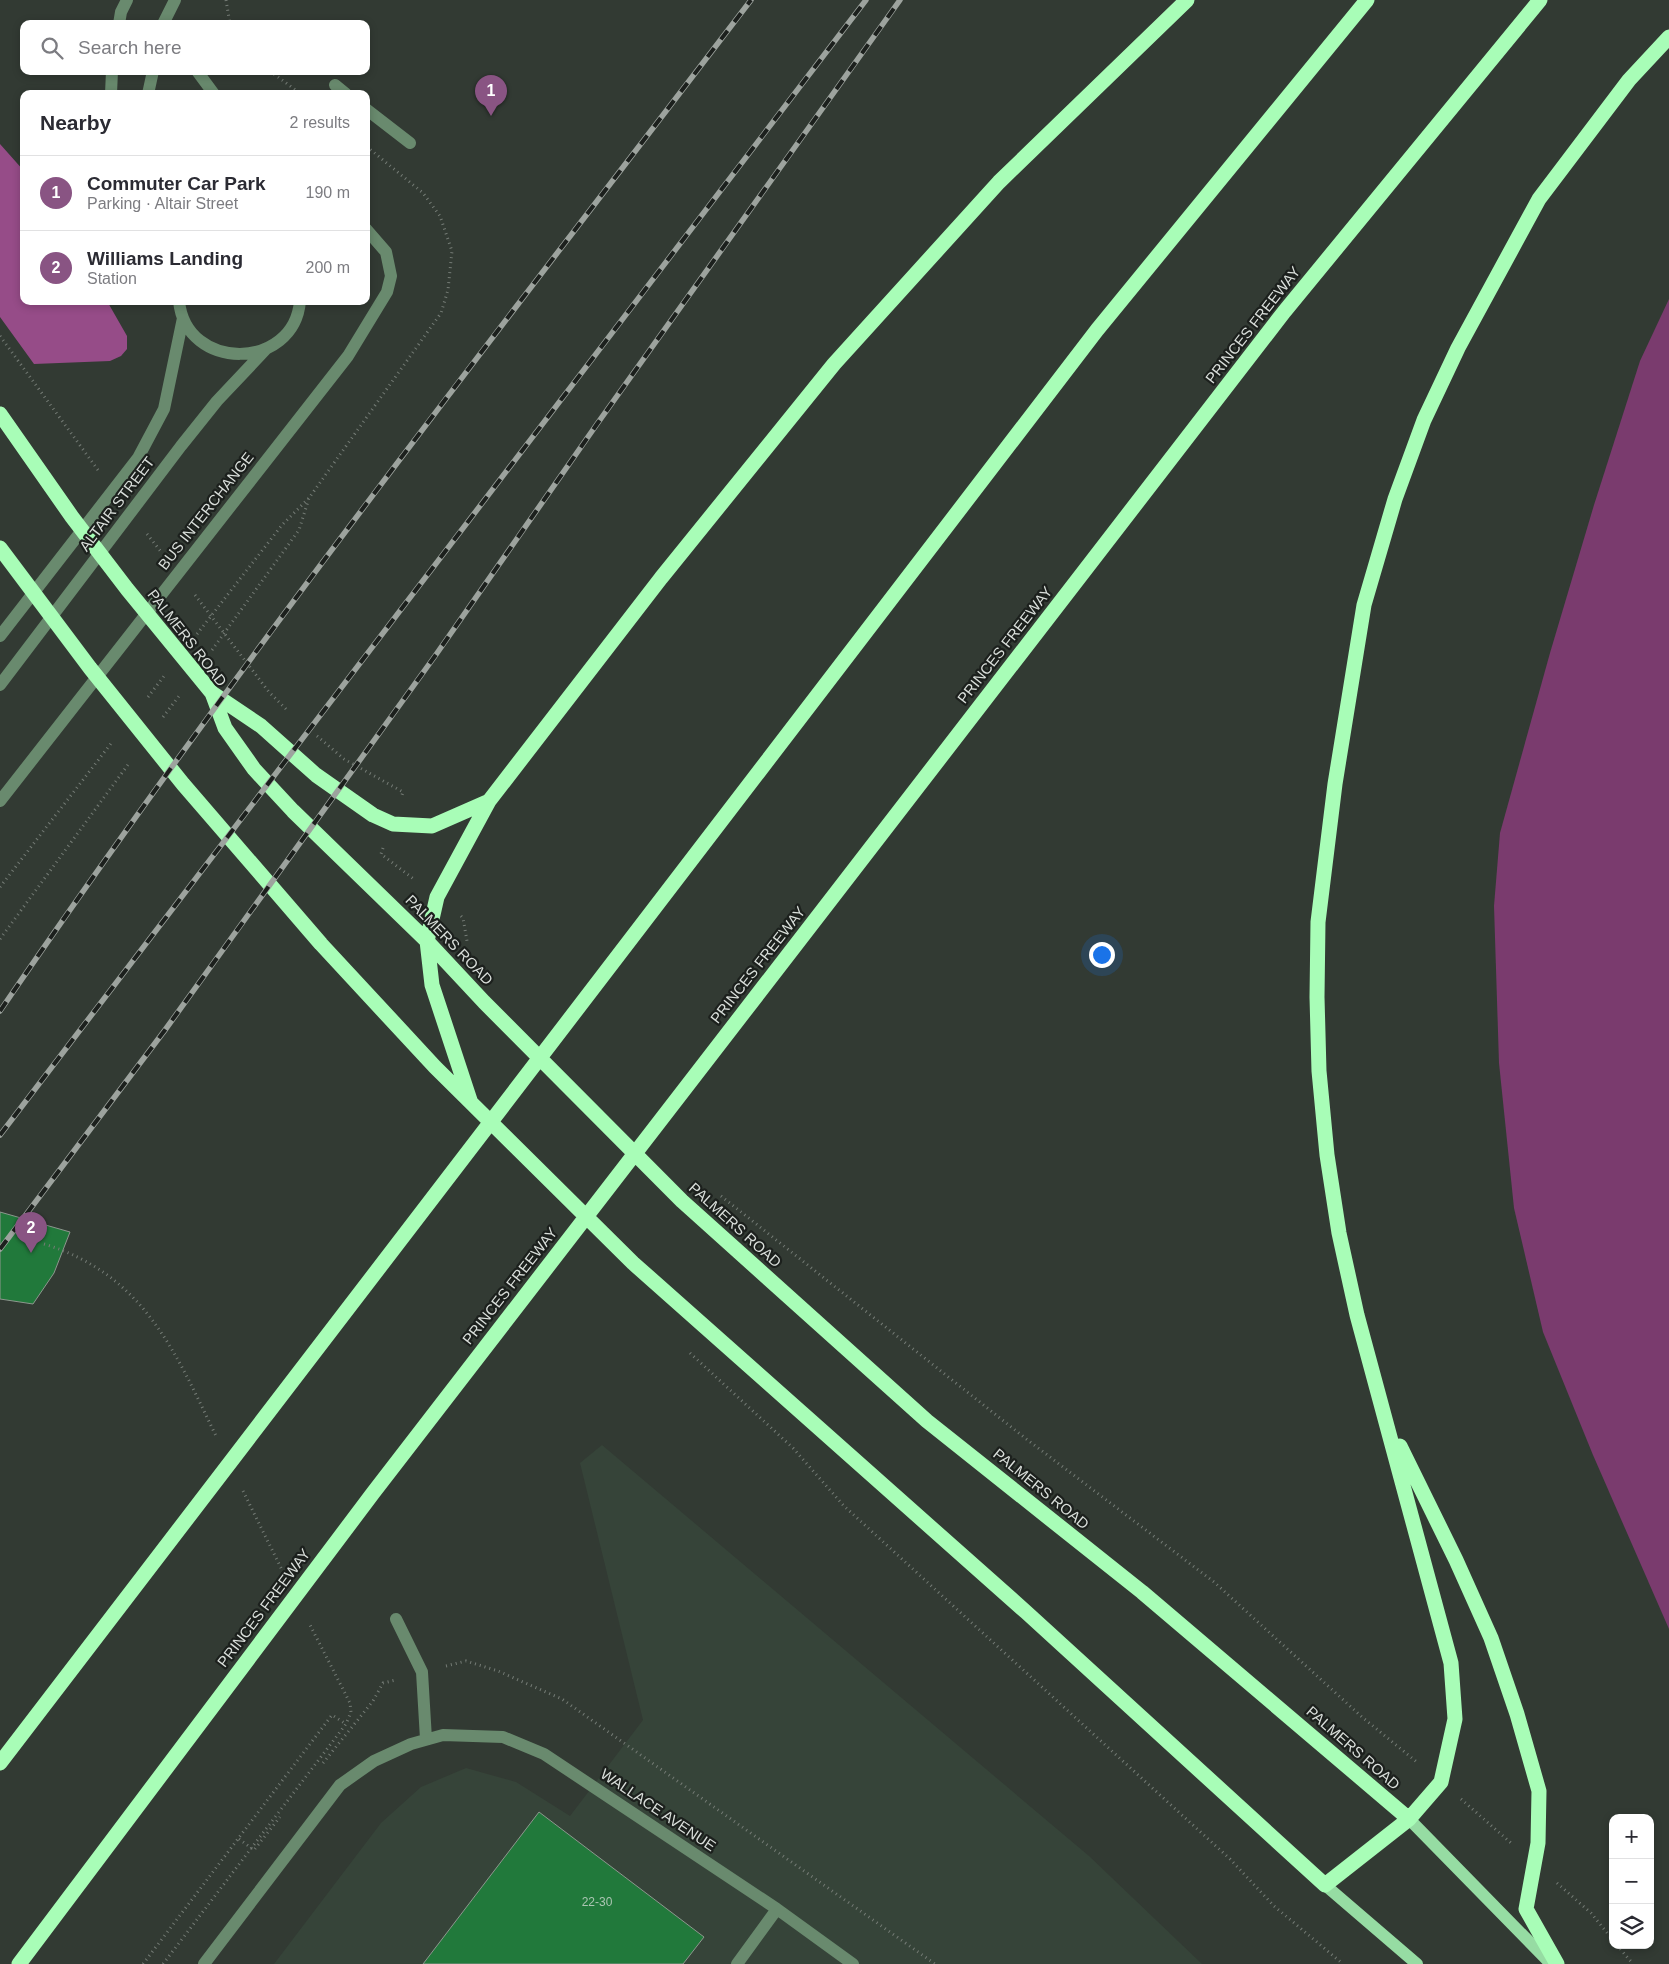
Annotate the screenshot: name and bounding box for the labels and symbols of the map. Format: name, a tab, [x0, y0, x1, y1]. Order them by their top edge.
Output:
pin: 1	[475, 75, 507, 116]
street label: PRINCES FREEWAY	[1202, 263, 1303, 386]
street label: BUS INTERCHANGE	[155, 449, 257, 573]
street label: ALTAIR STREET	[76, 453, 158, 554]
street label: PRINCES FREEWAY	[954, 583, 1055, 706]
street label: PALMERS ROAD	[144, 586, 231, 690]
street label: PALMERS ROAD	[402, 891, 497, 988]
street label: PRINCES FREEWAY	[707, 903, 808, 1026]
your location	[1089, 942, 1115, 968]
street label: PALMERS ROAD	[686, 1179, 785, 1271]
pin: 2	[15, 1212, 47, 1253]
street label: PRINCES FREEWAY	[459, 1224, 560, 1347]
street label: PALMERS ROAD	[990, 1445, 1093, 1532]
street label: PRINCES FREEWAY	[214, 1545, 314, 1670]
street label: PALMERS ROAD	[1303, 1702, 1404, 1793]
street label: WALLACE AVENUE	[598, 1765, 719, 1854]
house number: 22-30	[582, 1895, 613, 1909]

